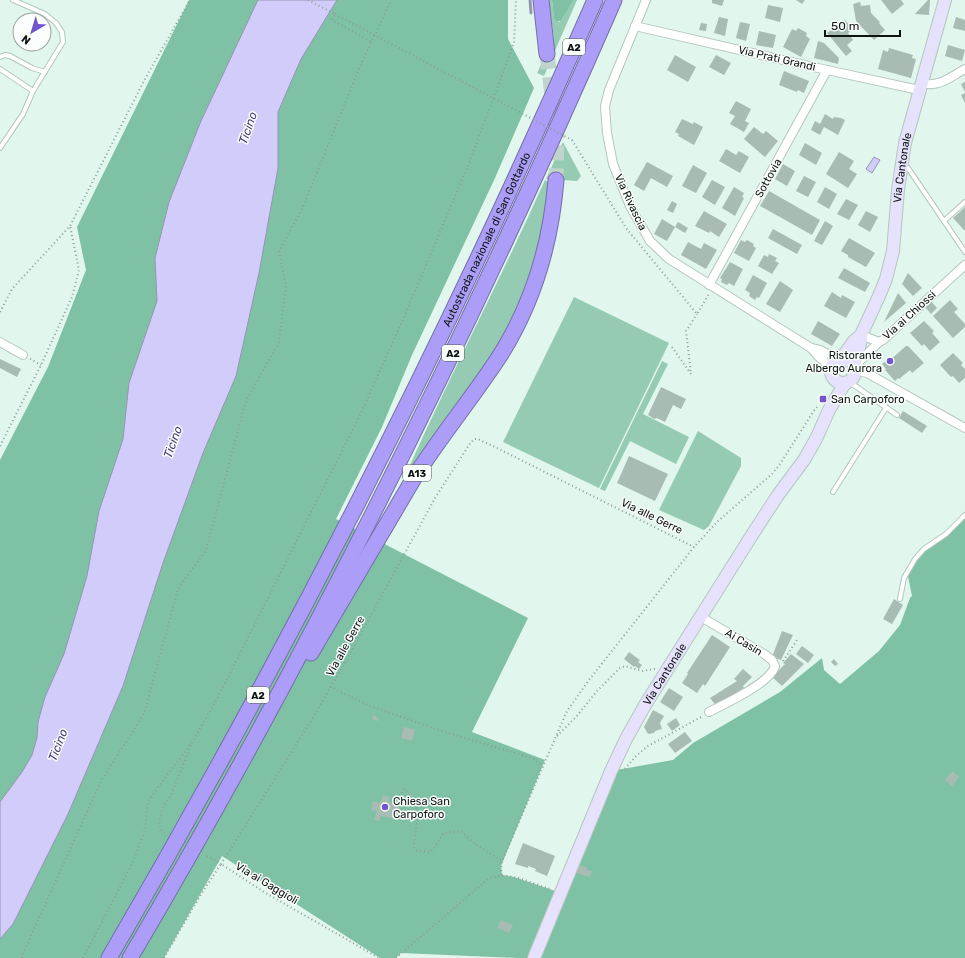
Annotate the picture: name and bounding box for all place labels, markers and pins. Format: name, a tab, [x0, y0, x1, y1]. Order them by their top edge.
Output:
place label: Ristorante Albergo Aurora	[805, 349, 882, 375]
marker: Ristorante Albergo Aurora	[885, 356, 895, 366]
place label: San Carpoforo	[831, 393, 904, 406]
marker: San Carpoforo	[818, 394, 828, 404]
place label: Chiesa San Carpoforo	[393, 795, 450, 821]
marker: Chiesa San Carpoforo	[380, 802, 390, 812]

